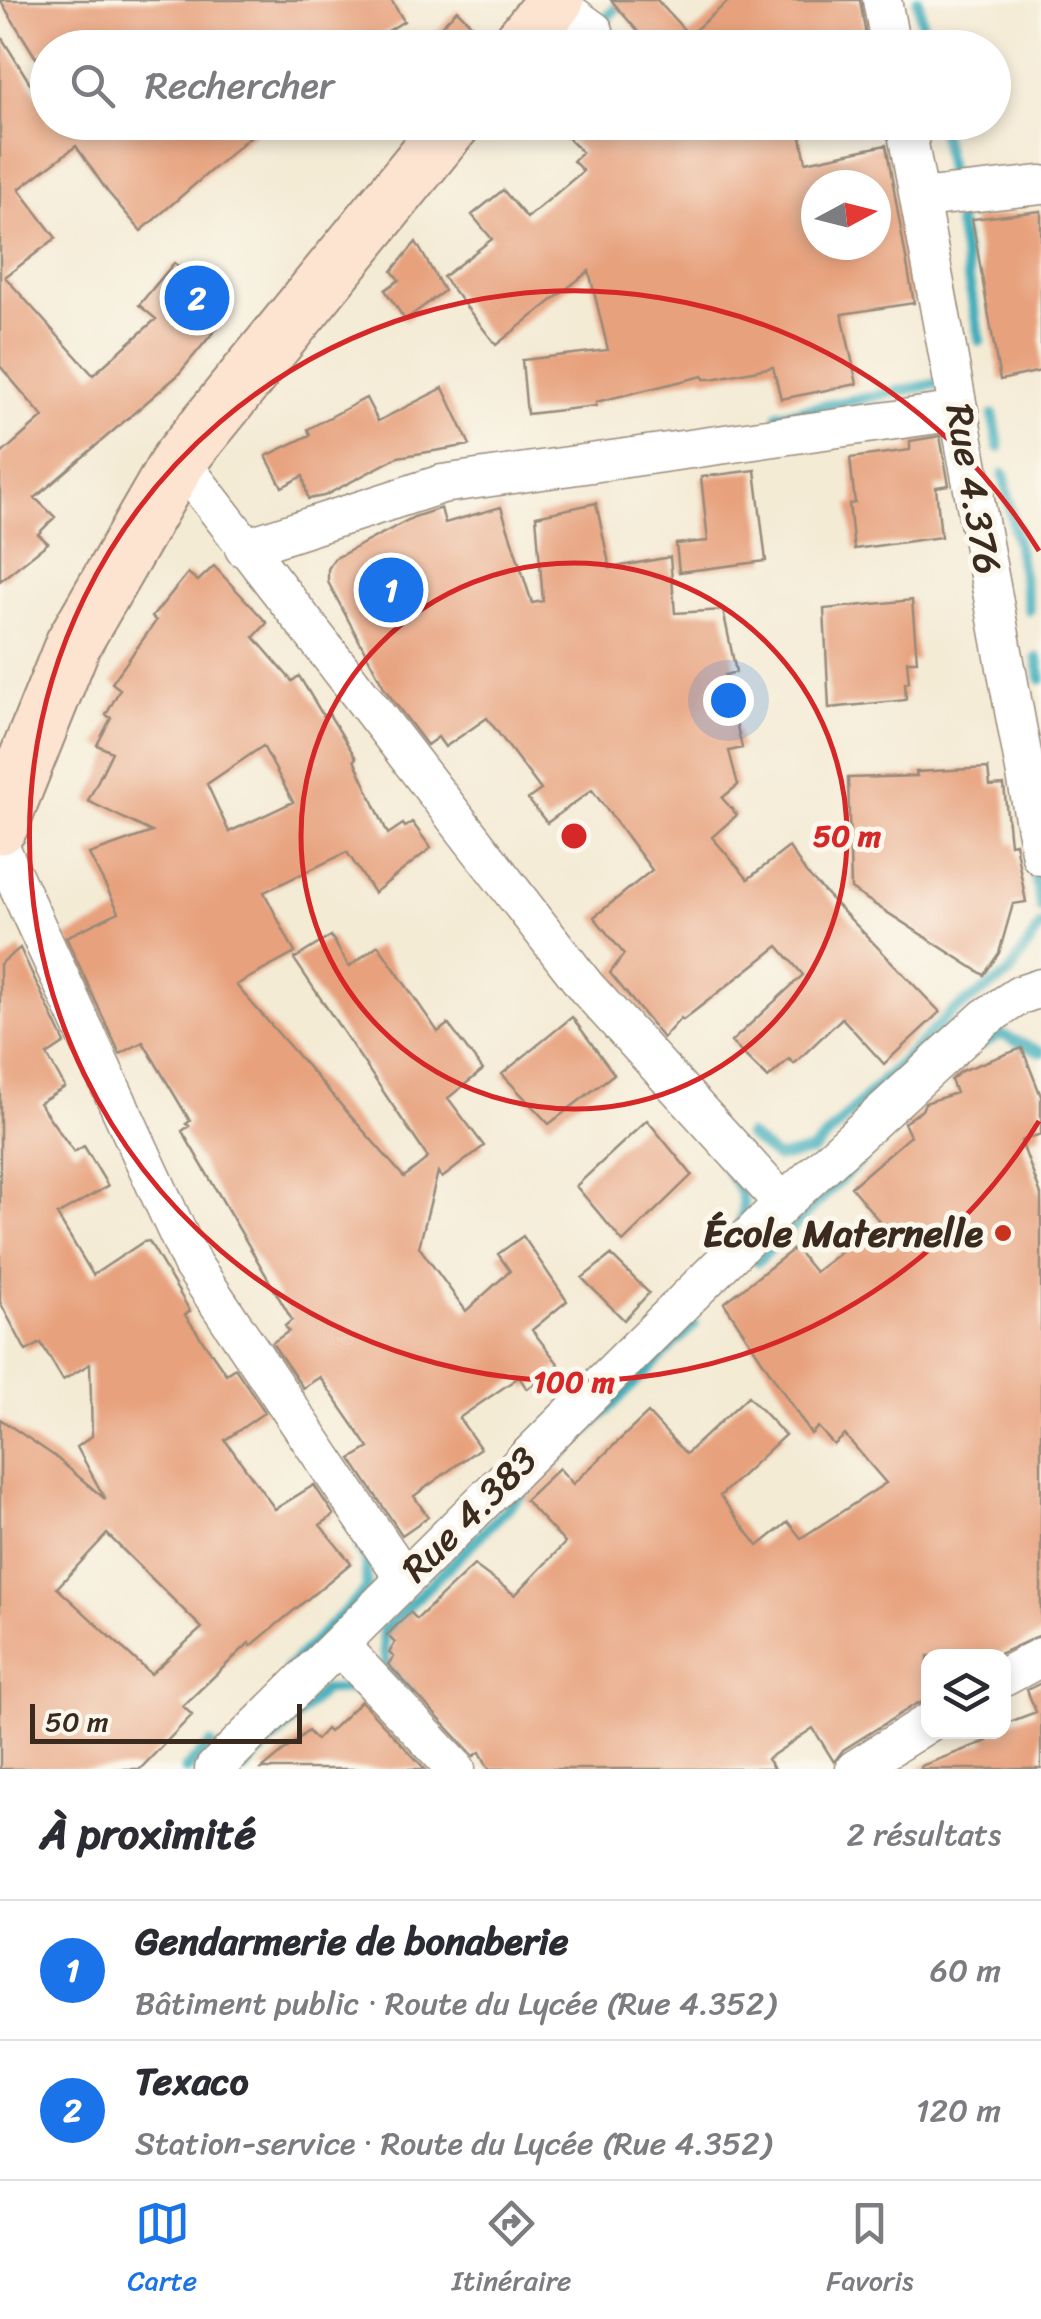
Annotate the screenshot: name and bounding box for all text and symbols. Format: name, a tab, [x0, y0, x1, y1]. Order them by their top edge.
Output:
search box	[30, 30, 1011, 140]
text: Rechercher	[145, 52, 334, 119]
icon: search	[65, 58, 120, 113]
north arrow	[801, 170, 891, 260]
pin: 2	[164, 260, 230, 336]
street label: Rue 4.376	[926, 398, 1021, 580]
pin: 1	[358, 552, 424, 628]
your location	[703, 675, 754, 726]
text: 50 m	[813, 809, 881, 863]
centre of rings	[556, 818, 592, 854]
place label: École Maternelle	[703, 1200, 984, 1267]
marker: École Maternelle	[992, 1222, 1014, 1244]
text: 100 m	[533, 1355, 615, 1409]
street label: Rue 4.383	[385, 1430, 554, 1599]
map controls	[921, 1649, 1011, 1739]
button: layers	[921, 1649, 1011, 1739]
text: 50 m	[45, 1697, 109, 1746]
scale bar	[30, 1699, 302, 1744]
text: À proximité	[40, 1797, 256, 1871]
text: 2 résultats	[847, 1806, 1001, 1863]
text: Gendarmerie de bonaberie	[135, 1908, 569, 1975]
text: 1	[66, 1942, 79, 1999]
text: 60 m	[930, 1942, 1001, 1999]
text: Bâtiment public · Route du Lycée (Rue 4.352)	[135, 1975, 776, 2032]
text: Texaco	[135, 2048, 249, 2115]
text: 2	[63, 2082, 82, 2139]
text: 120 m	[916, 2082, 1001, 2139]
text: Station-service · Route du Lycée (Rue 4.352)	[135, 2115, 771, 2172]
tab: Carte	[127, 2196, 197, 2305]
tab: Itinéraire	[452, 2196, 572, 2305]
tab: Favoris	[826, 2196, 914, 2305]

